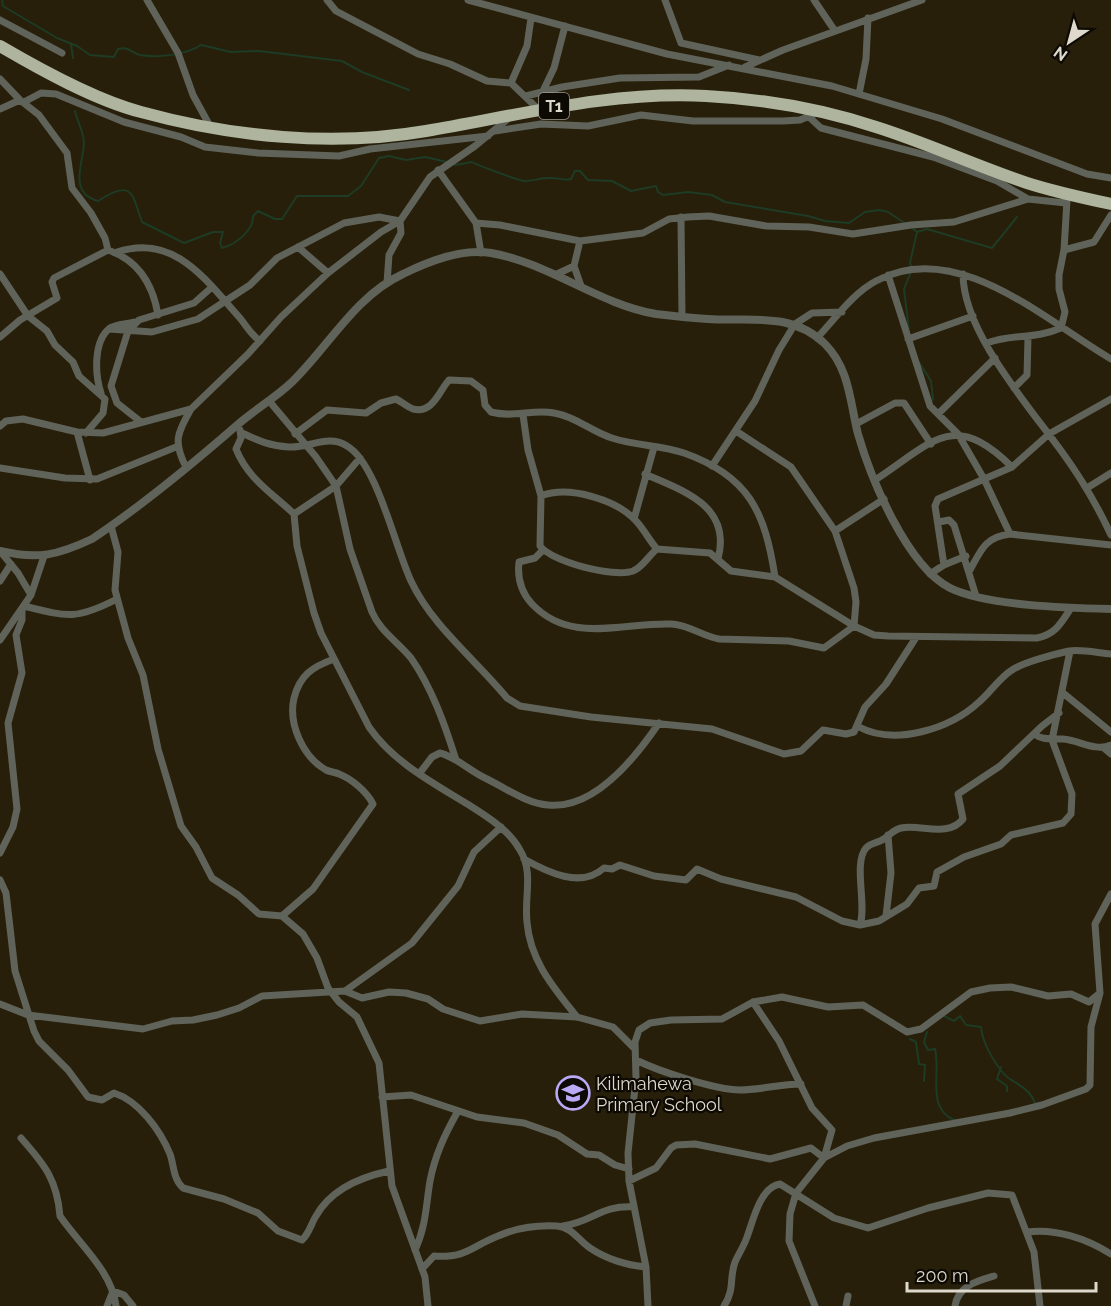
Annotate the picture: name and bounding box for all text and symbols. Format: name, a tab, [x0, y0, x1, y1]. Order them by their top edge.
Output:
north arrow	[1039, 12, 1099, 72]
text: N	[1050, 42, 1071, 65]
road number: T1	[539, 93, 569, 119]
place label: Kilimahewa Primary School	[596, 1073, 722, 1115]
school or university icon: Kilimahewa Primary School	[555, 1075, 591, 1111]
scale bar	[907, 1255, 1096, 1293]
text: 200 m	[916, 1265, 969, 1286]

